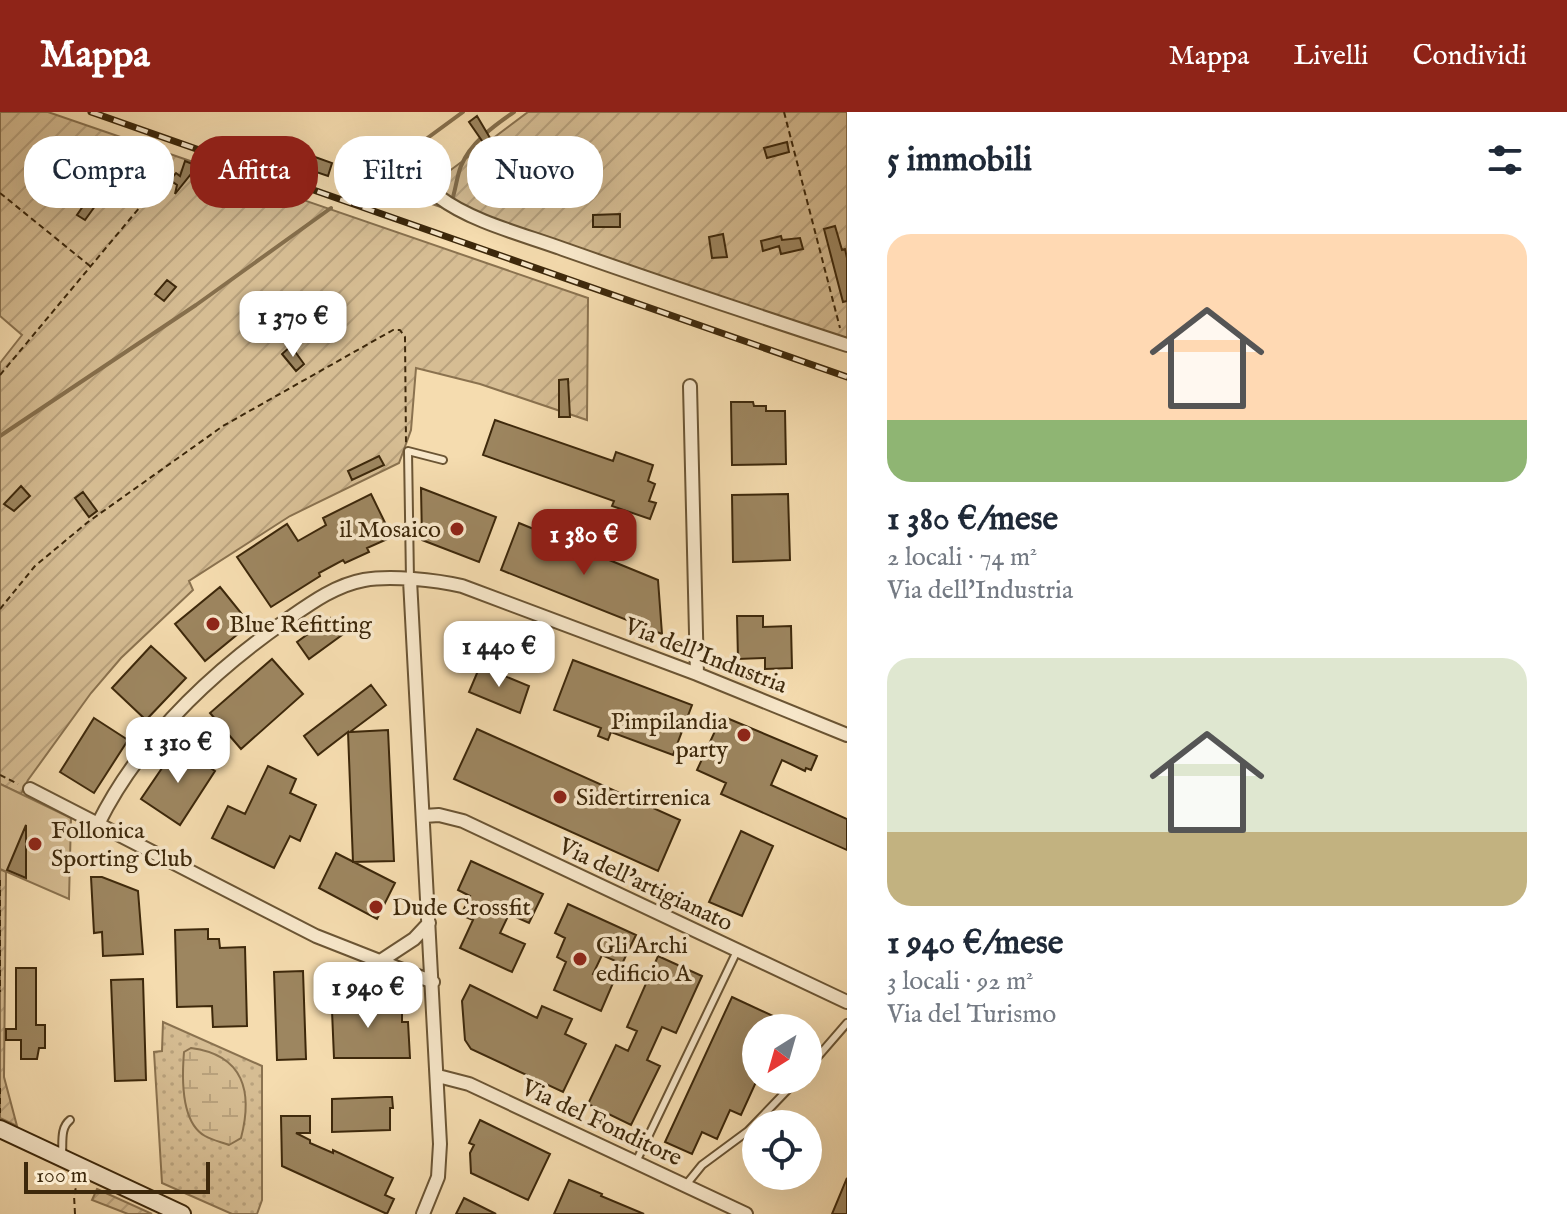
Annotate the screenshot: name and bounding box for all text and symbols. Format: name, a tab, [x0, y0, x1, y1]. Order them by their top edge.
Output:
text: Mappa	[40, 32, 150, 80]
text: Mappa	[1169, 39, 1249, 74]
text: Livelli	[1293, 39, 1369, 74]
text: Condividi	[1413, 39, 1527, 74]
chip: Compra	[24, 136, 174, 208]
chip: Affitta	[190, 136, 318, 208]
chip: Filtri	[334, 136, 451, 208]
chip: Nuovo	[467, 136, 603, 208]
icon: filters	[1483, 138, 1527, 182]
text: 5 immobili	[887, 139, 1032, 182]
icon: home	[1135, 286, 1279, 430]
pin: 1 370 €	[219, 291, 367, 359]
text: 1 370 €	[258, 300, 328, 333]
text: 1 380 €/mese	[887, 498, 1058, 541]
pin: 1 380 €	[510, 509, 658, 577]
place label: il Mosaico	[339, 515, 441, 546]
text: 1 380 €	[550, 518, 618, 551]
marker: il Mosaico	[448, 520, 466, 538]
text: 2 locali · 74 m²	[887, 541, 1037, 574]
text: Via dell'Industria	[887, 574, 1073, 607]
place label: Blue Refitting	[229, 610, 373, 641]
street label: Via dell'Industria	[619, 611, 792, 702]
marker: Blue Refitting	[204, 615, 222, 633]
pin: 1 440 €	[425, 621, 573, 689]
text: 1 440 €	[462, 630, 536, 663]
place label: Pimpilandia party	[611, 707, 729, 766]
icon: home	[1135, 710, 1279, 854]
pin: 1 310 €	[104, 717, 252, 785]
text: 1 310 €	[144, 726, 212, 759]
marker: Pimpilandia party	[735, 726, 753, 744]
place label: Sidertirrenica	[576, 783, 711, 814]
marker: Sidertirrenica	[551, 788, 569, 806]
place label: Follonica Sporting Club	[51, 816, 193, 875]
street label: Via dell'artigianato	[552, 831, 738, 939]
marker: Follonica Sporting Club	[26, 835, 44, 853]
place label: Dude Crossfit	[392, 893, 531, 924]
marker: Dude Crossfit	[367, 898, 385, 916]
text: 1 940 €/mese	[887, 922, 1063, 965]
place label: Gli Archi edificio A	[596, 931, 692, 990]
marker: Gli Archi edificio A	[571, 950, 589, 968]
pin: 1 940 €	[294, 962, 442, 1030]
text: 3 locali · 92 m²	[887, 965, 1034, 998]
text: 1 940 €	[332, 971, 404, 1004]
text: Via del Turismo	[887, 998, 1056, 1031]
north arrow	[742, 1014, 822, 1094]
map controls	[742, 1014, 822, 1190]
street label: Via del Fonditore	[515, 1072, 687, 1174]
button: locate	[742, 1110, 822, 1190]
scale bar	[24, 1158, 210, 1194]
text: 100 m	[36, 1162, 88, 1190]

